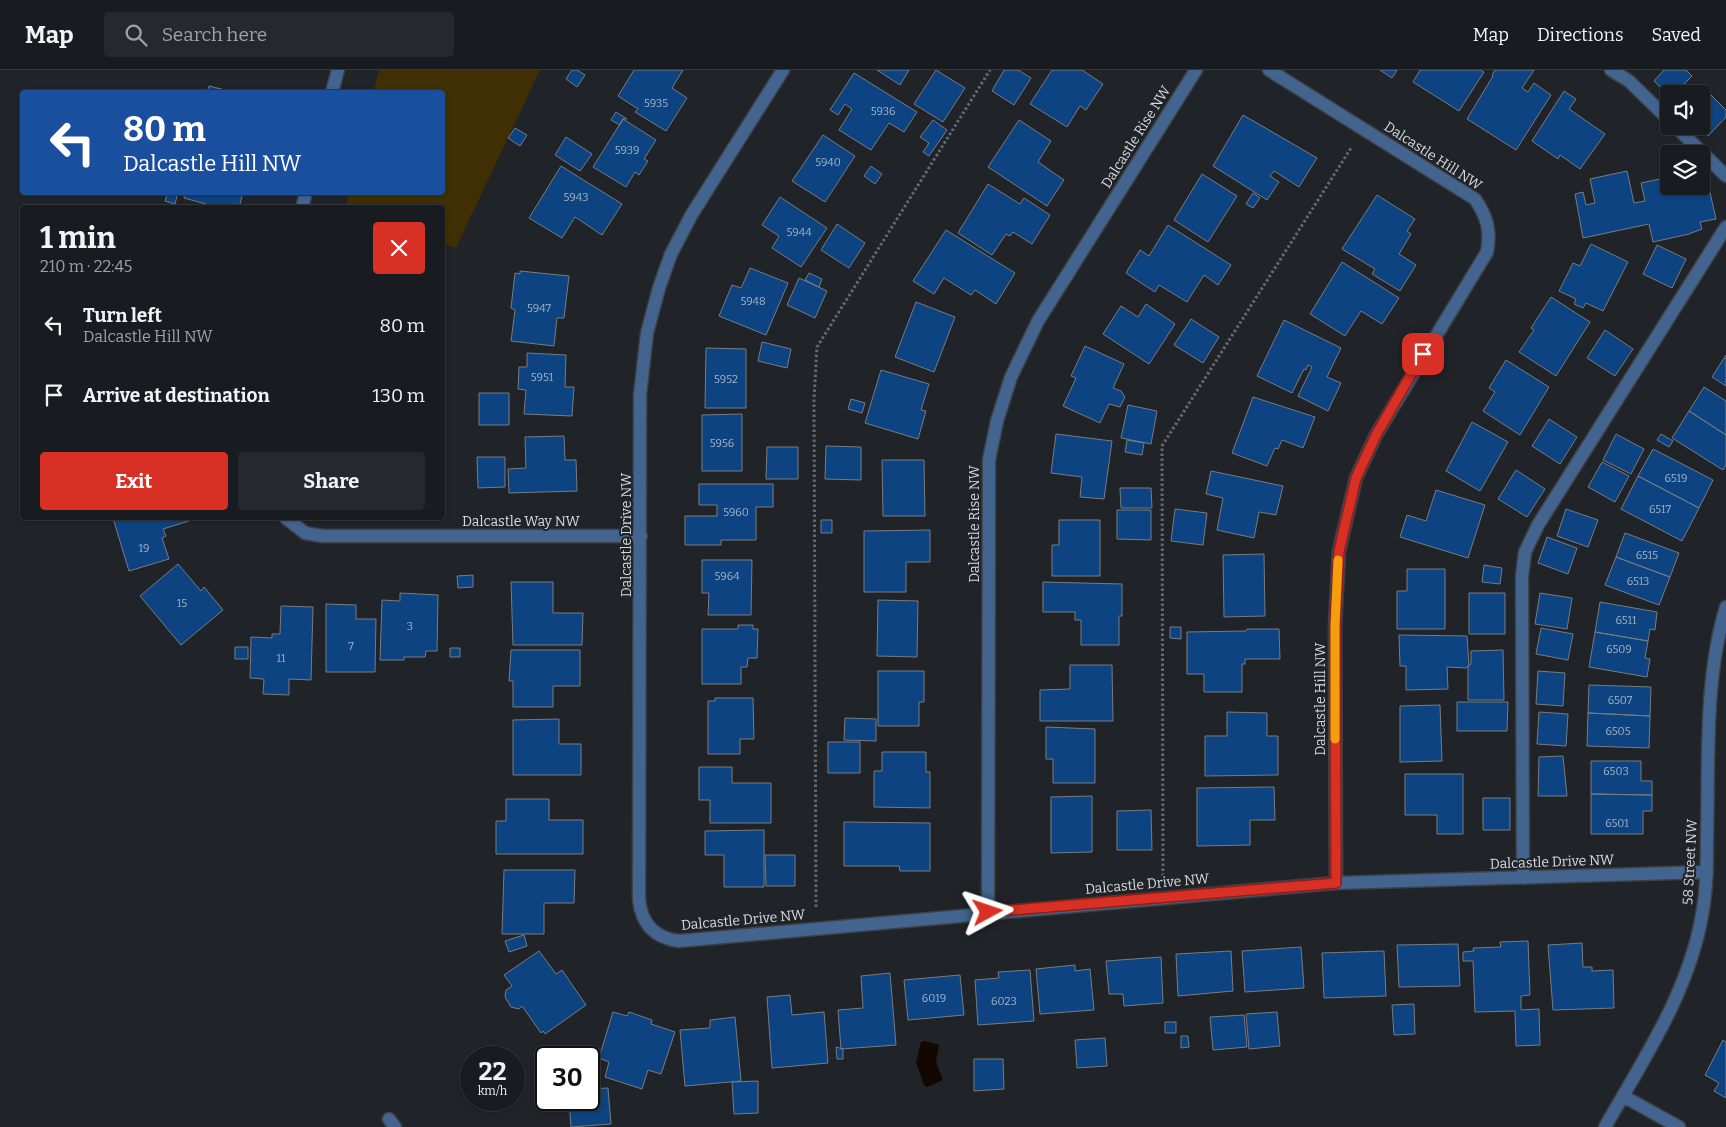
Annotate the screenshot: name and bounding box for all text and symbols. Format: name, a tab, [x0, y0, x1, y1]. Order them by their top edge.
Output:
search box	[104, 12, 454, 57]
text: Map	[25, 21, 74, 49]
icon: search	[122, 21, 150, 49]
text: Search here	[162, 23, 267, 46]
text: Map	[1473, 24, 1509, 46]
text: Directions	[1537, 24, 1624, 46]
text: Saved	[1652, 24, 1701, 46]
street label: Dalcastle Rise NW	[1098, 82, 1175, 191]
map controls	[1660, 85, 1710, 195]
button: sound	[1660, 85, 1710, 135]
house number: 5935	[644, 97, 668, 110]
house number: 5936	[871, 105, 895, 118]
text: 80 m	[123, 108, 206, 150]
icon: left	[40, 110, 105, 175]
street label: Dalcastle Hill NW	[1381, 118, 1486, 194]
house number: 5939	[615, 144, 639, 157]
button: layers	[1660, 145, 1710, 195]
text: Dalcastle Hill NW	[123, 150, 301, 177]
house number: 5940	[815, 156, 841, 169]
house number: 5943	[564, 191, 588, 204]
text: 1 min	[40, 220, 116, 256]
button: close	[373, 222, 425, 274]
house number: 5944	[786, 226, 812, 239]
text: 210 m · 22:45	[40, 257, 132, 276]
house number: 5948	[740, 295, 766, 308]
house number: 5947	[527, 302, 551, 315]
text: Turn left	[83, 304, 162, 327]
icon: left	[40, 311, 68, 339]
text: 80 m	[379, 314, 425, 337]
text: Dalcastle Hill NW	[83, 327, 213, 346]
pin	[1402, 333, 1444, 375]
icon: arrive	[1409, 340, 1437, 368]
house number: 5951	[531, 371, 554, 384]
house number: 5952	[714, 373, 738, 386]
icon: arrive	[40, 381, 68, 409]
text: Arrive at destination	[83, 384, 270, 407]
text: 130 m	[372, 384, 425, 407]
house number: 5956	[710, 437, 734, 450]
button: Exit	[40, 452, 228, 510]
button: Share	[238, 452, 425, 510]
street label: Dalcastle Rise NW	[966, 465, 983, 583]
street label: Dalcastle Drive NW	[618, 472, 635, 597]
house number: 6519	[1665, 472, 1687, 485]
house number: 6517	[1649, 503, 1671, 516]
house number: 5960	[723, 506, 749, 519]
street label: Dalcastle Way NW	[462, 513, 581, 530]
house number: 19	[139, 542, 149, 555]
house number: 6515	[1636, 549, 1658, 562]
house number: 5964	[714, 570, 740, 583]
house number: 6513	[1627, 575, 1649, 588]
house number: 15	[177, 597, 187, 610]
house number: 6511	[1616, 614, 1637, 627]
house number: 3	[407, 620, 413, 633]
house number: 7	[348, 640, 354, 653]
street label: Dalcastle Hill NW	[1312, 642, 1329, 756]
house number: 6509	[1606, 643, 1632, 656]
house number: 11	[277, 652, 286, 665]
house number: 6507	[1608, 694, 1633, 707]
house number: 6505	[1605, 725, 1631, 738]
house number: 6503	[1603, 765, 1629, 778]
house number: 6501	[1605, 817, 1629, 830]
street label: 58 Street NW	[1679, 818, 1701, 905]
street label: Dalcastle Drive NW	[1489, 851, 1615, 873]
street label: Dalcastle Drive NW	[1084, 870, 1210, 898]
position arrow	[961, 885, 1013, 937]
street label: Dalcastle Drive NW	[680, 906, 806, 934]
house number: 6019	[922, 992, 946, 1005]
house number: 6023	[991, 995, 1017, 1008]
speed limit sign: 30	[535, 1046, 600, 1111]
text: 22	[478, 1057, 507, 1087]
text: km/h	[478, 1084, 507, 1098]

